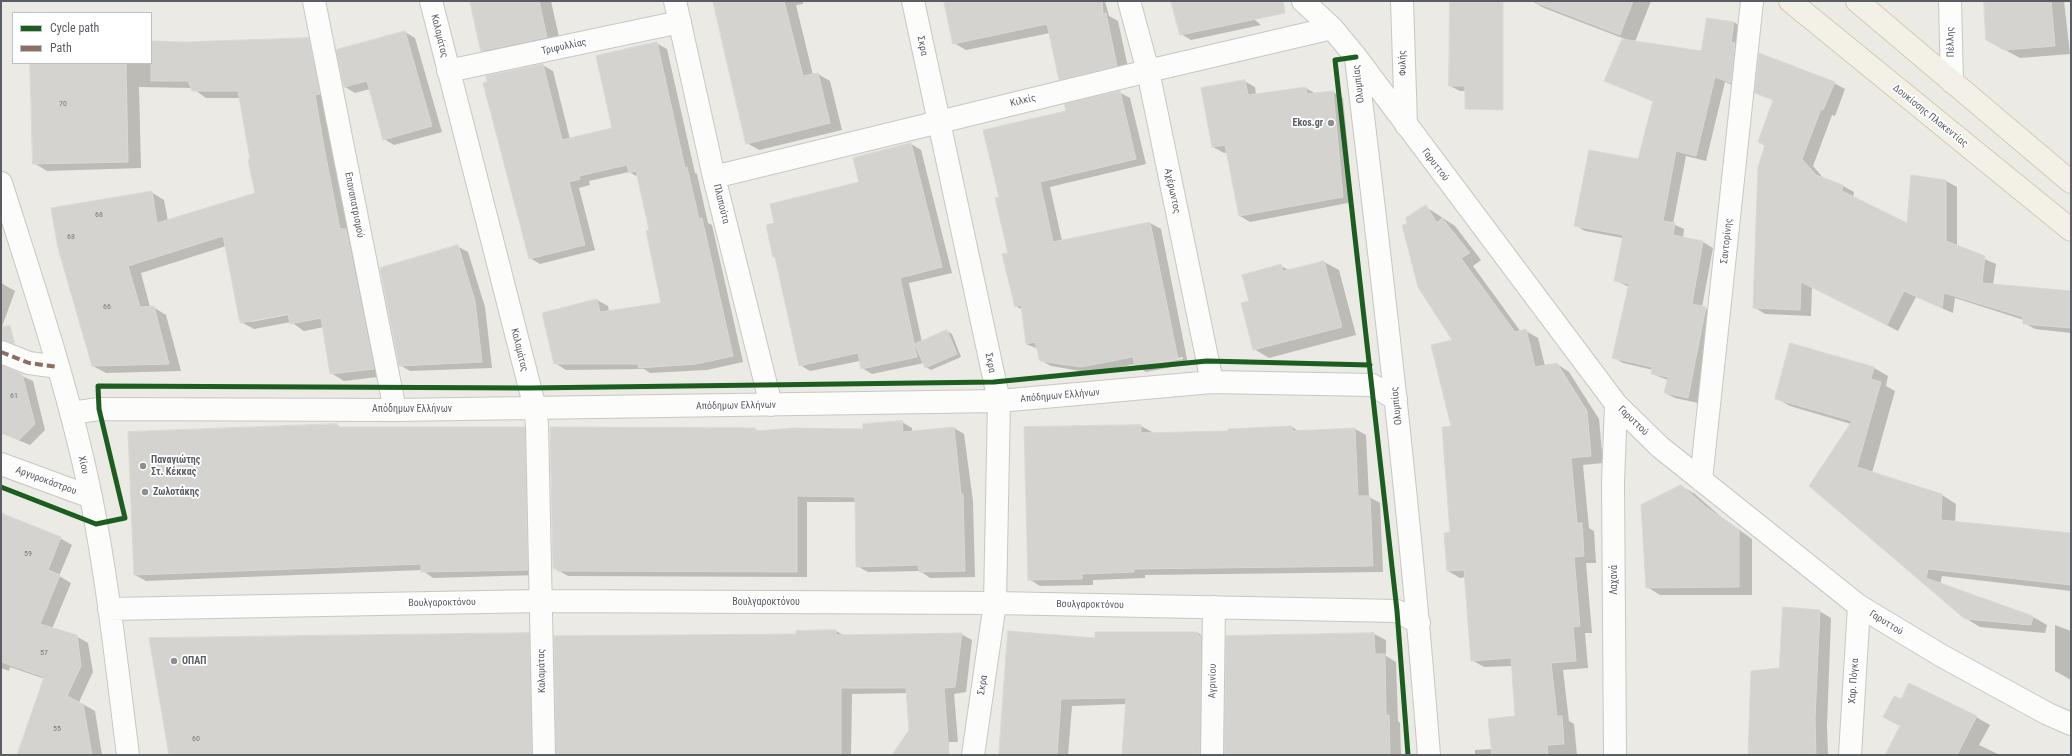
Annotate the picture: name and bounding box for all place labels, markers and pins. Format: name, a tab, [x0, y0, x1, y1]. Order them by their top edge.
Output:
place label: Ekos.gr	[1293, 117, 1323, 129]
marker: Ekos.gr	[1326, 118, 1336, 128]
place label: Παναγιώτης Στ. Κέκκας	[151, 454, 200, 478]
marker: Παναγιώτης Στ. Κέκκας	[138, 461, 148, 471]
place label: Ζωλοτάκης	[153, 486, 199, 498]
marker: Ζωλοτάκης	[140, 487, 150, 497]
place label: ΟΠΑΠ	[182, 655, 206, 667]
marker: ΟΠΑΠ	[169, 656, 179, 666]

